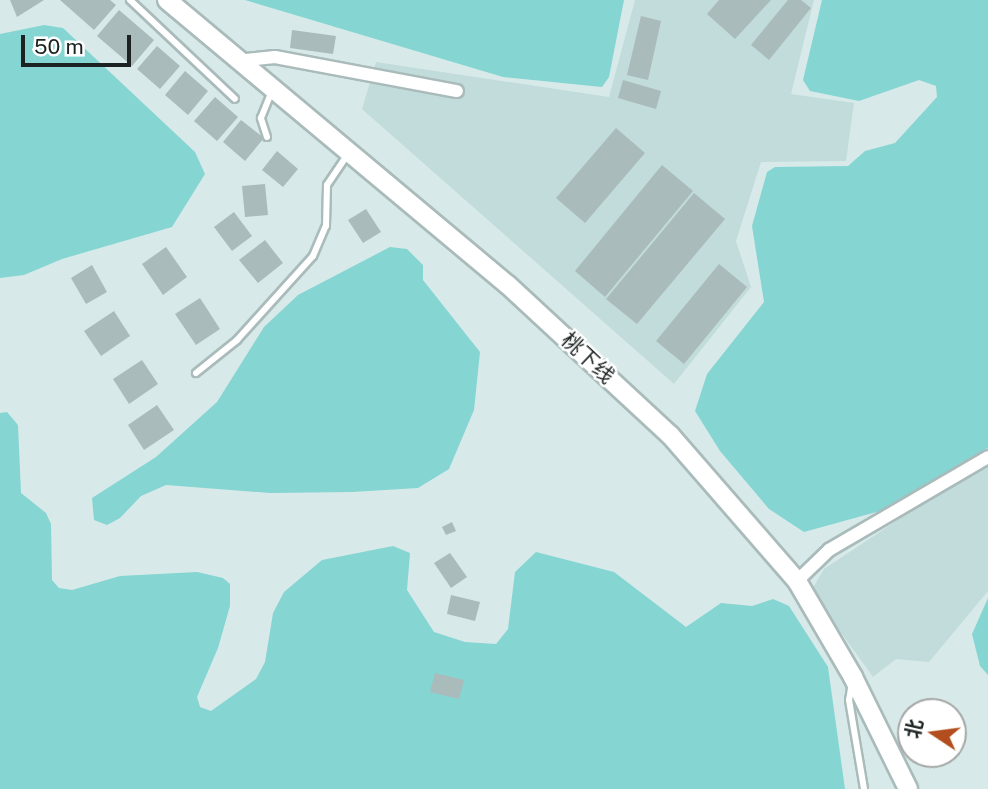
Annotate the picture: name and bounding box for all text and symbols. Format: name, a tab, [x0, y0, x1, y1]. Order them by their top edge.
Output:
scale bar	[24, 21, 135, 65]
text: 50 m	[34, 34, 84, 59]
street label: 桃下线	[556, 327, 620, 389]
north arrow	[897, 698, 967, 768]
text: 北	[901, 717, 926, 740]

